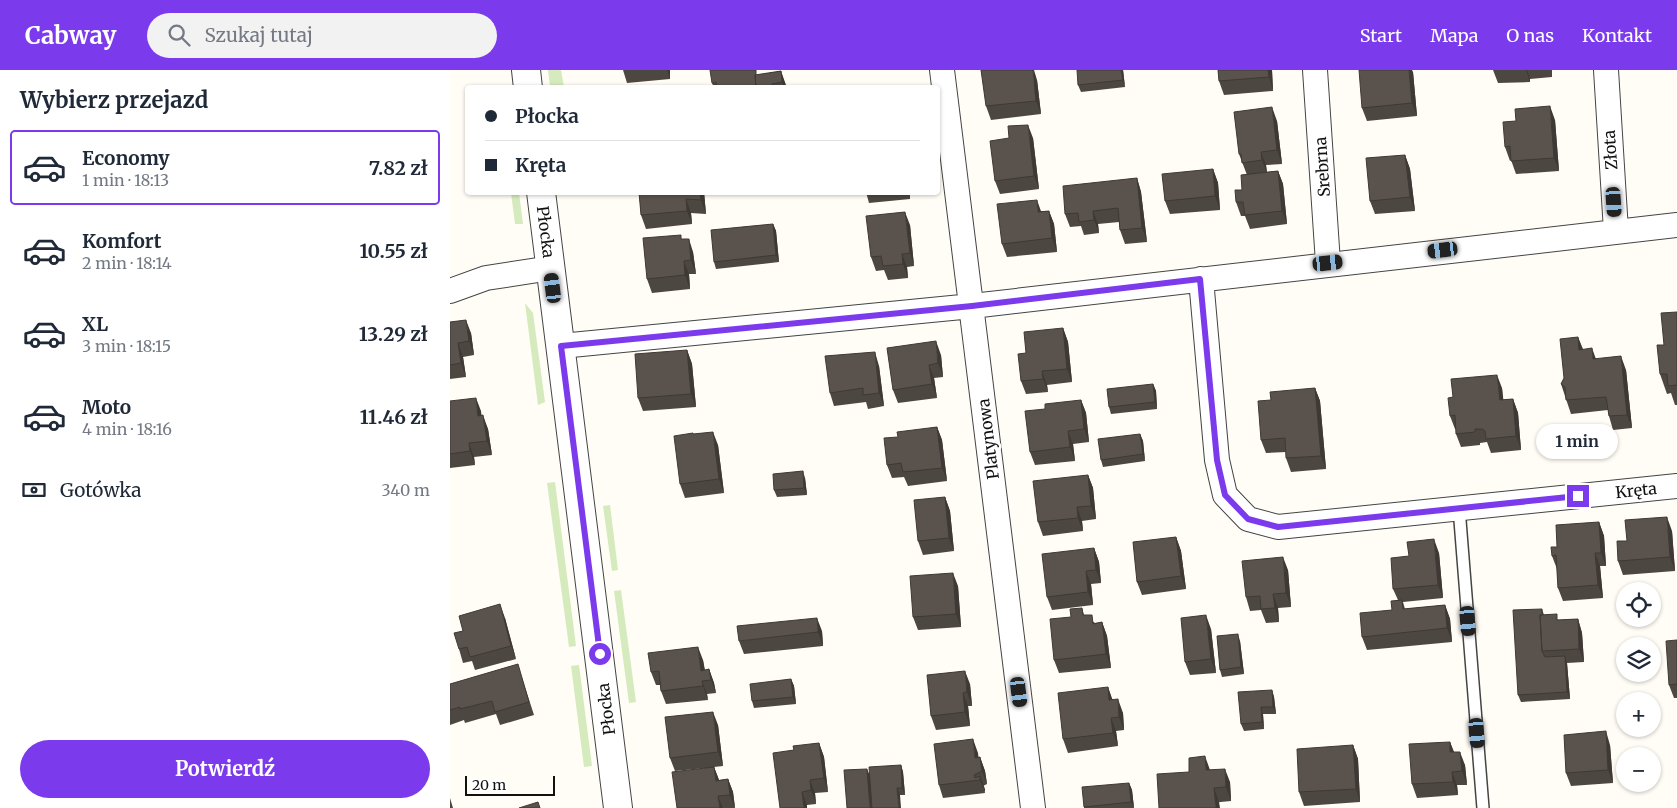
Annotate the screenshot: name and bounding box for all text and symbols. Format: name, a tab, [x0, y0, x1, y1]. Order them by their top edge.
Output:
search box	[147, 13, 497, 58]
text: Cabway	[25, 20, 117, 51]
icon: search	[165, 21, 193, 49]
text: Szukaj tutaj	[205, 23, 313, 47]
text: Start	[1360, 24, 1402, 47]
text: Mapa	[1430, 24, 1478, 47]
text: O nas	[1506, 24, 1554, 47]
text: Kontakt	[1582, 24, 1652, 47]
text: Wybierz przejazd	[20, 86, 208, 114]
text: Płocka	[515, 104, 579, 128]
street label: Złota	[1599, 129, 1621, 171]
street label: Srebrna	[1310, 136, 1334, 198]
icon: car	[22, 145, 67, 190]
text: Economy	[82, 146, 170, 170]
text: Kręta	[515, 153, 566, 177]
text: 7.82 zł	[369, 156, 428, 180]
text: 1 min · 18:13	[82, 170, 169, 190]
car	[1605, 187, 1622, 217]
street label: Płocka	[533, 205, 559, 260]
icon: car	[22, 228, 67, 273]
text: Komfort	[82, 229, 161, 253]
text: 10.55 zł	[359, 239, 428, 263]
car	[1427, 241, 1458, 259]
text: 2 min · 18:14	[82, 253, 172, 273]
car	[1312, 254, 1343, 272]
car	[543, 272, 562, 304]
icon: car	[22, 311, 67, 356]
text: XL	[82, 312, 108, 336]
text: 13.29 zł	[359, 322, 428, 346]
text: 3 min · 18:15	[82, 336, 171, 356]
icon: car	[22, 394, 67, 439]
text: Moto	[82, 395, 131, 419]
street label: Platynowa	[973, 397, 1003, 480]
text: 11.46 zł	[360, 405, 428, 429]
text: 4 min · 18:16	[82, 419, 172, 439]
callout: 1 min	[1537, 424, 1619, 458]
text: 1 min	[1555, 431, 1599, 451]
icon: cash	[20, 476, 48, 504]
text: Gotówka	[60, 478, 141, 502]
street label: Kręta	[1614, 478, 1658, 502]
text: 340 m	[381, 480, 430, 500]
route end	[1567, 485, 1589, 507]
map controls	[1616, 582, 1661, 792]
button: locate	[1616, 582, 1661, 627]
car	[1459, 605, 1476, 637]
button: layers	[1616, 637, 1661, 682]
route start	[589, 643, 611, 665]
car	[1009, 676, 1028, 708]
street label: Płocka	[593, 681, 619, 736]
button: +	[1616, 692, 1661, 737]
car	[1468, 717, 1485, 749]
button: Potwierdź	[20, 740, 430, 798]
button: −	[1616, 747, 1661, 792]
scale bar	[465, 773, 555, 796]
text: 20 m	[472, 776, 506, 794]

